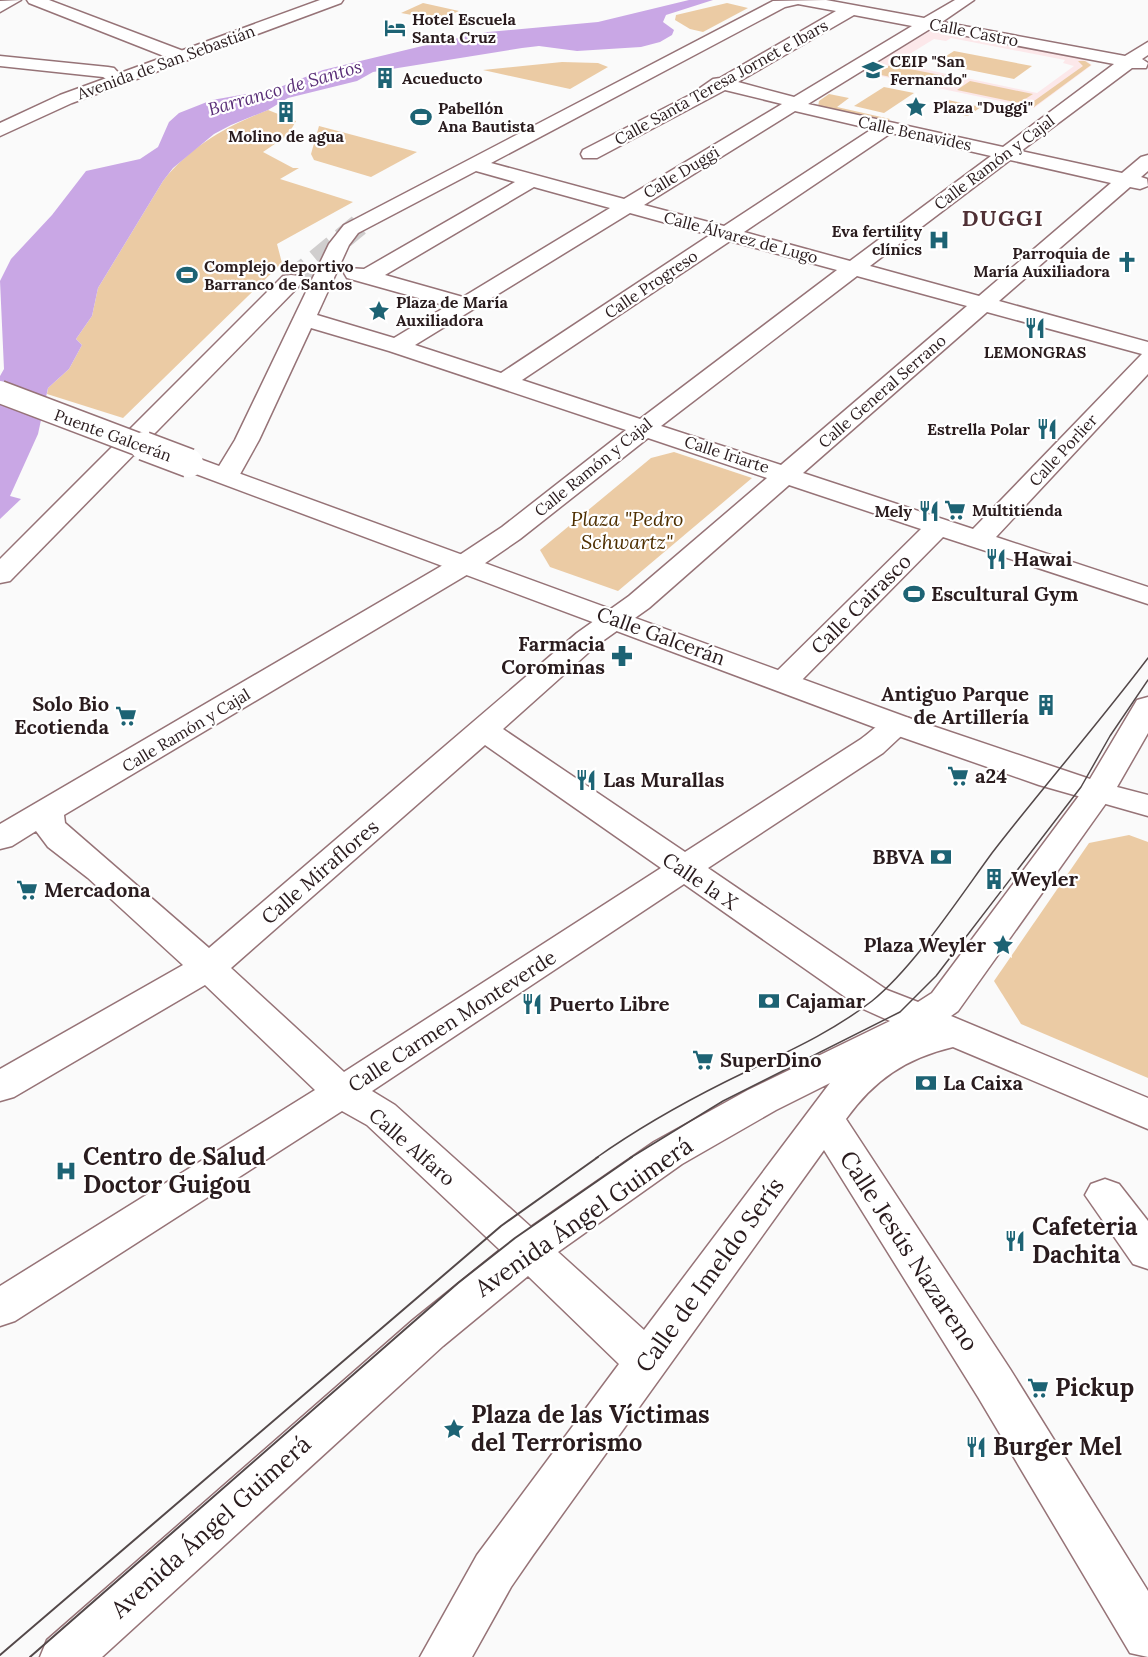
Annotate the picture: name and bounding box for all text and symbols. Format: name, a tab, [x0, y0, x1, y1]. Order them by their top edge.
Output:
place label: Hotel Escuela Santa Cruz	[412, 9, 516, 47]
street label: Calle Castro	[928, 14, 1020, 50]
street label: Calle Santa Teresa Jornet e Ibars	[611, 15, 831, 149]
hotel icon: Hotel Escuela Santa Cruz	[383, 16, 407, 40]
street label: Avenida de San Sebastián	[73, 20, 258, 104]
place label: CEIP "San Fernando"	[890, 51, 967, 89]
water label: Barranco de Santos	[205, 55, 364, 120]
school or university icon: CEIP "San Fernando"	[861, 58, 885, 82]
building icon: Acueducto	[373, 66, 397, 90]
place label: Acueducto	[402, 68, 483, 88]
place icon: Plaza "Duggi"	[904, 95, 928, 119]
place label: Plaza "Duggi"	[933, 97, 1033, 117]
place label: Pabellón Ana Bautista	[438, 98, 535, 136]
building icon: Molino de agua	[274, 100, 298, 124]
sports icon: Pabellón Ana Bautista	[409, 105, 433, 129]
street label: Calle Ramón y Cajal	[930, 110, 1058, 214]
street label: Calle Benavides	[856, 111, 974, 155]
place label: Molino de agua	[228, 126, 345, 146]
street label: Calle Duggi	[639, 142, 723, 202]
district label: DUGGI	[962, 204, 1044, 232]
street label: Calle Álvarez de Lugo	[662, 207, 820, 267]
place label: Eva fertility clínics	[832, 221, 922, 259]
hospital icon: Eva fertility clínics	[927, 228, 951, 252]
place label: Parroquia de María Auxiliadora	[973, 243, 1111, 281]
street label: Calle Progreso	[601, 246, 701, 322]
church icon: Parroquia de María Auxiliadora	[1115, 250, 1139, 274]
place label: Complejo deportivo Barranco de Santos	[204, 256, 354, 294]
sports icon: Complejo deportivo Barranco de Santos	[175, 263, 199, 287]
place label: Plaza de María Auxiliadora	[396, 292, 508, 330]
place icon: Plaza de María Auxiliadora	[367, 299, 391, 323]
restaurant icon: LEMONGRAS	[1023, 316, 1047, 340]
street label: Calle General Serrano	[814, 330, 950, 452]
place label: LEMONGRAS	[984, 342, 1087, 362]
street label: Puente Galcerán	[52, 405, 175, 466]
street label: Calle Porlier	[1025, 410, 1101, 490]
street label: Calle Ramón y Cajal	[530, 413, 656, 521]
restaurant icon: Estrella Polar	[1035, 417, 1059, 441]
place label: Estrella Polar	[927, 419, 1030, 439]
street label: Calle Iriarte	[682, 431, 772, 477]
supermarket icon: Multitienda	[943, 498, 967, 522]
restaurant icon: Mely	[917, 499, 941, 523]
place label: Multitienda	[972, 500, 1063, 520]
place label: Mely	[875, 501, 912, 521]
park label: Plaza "Pedro Schwartz"	[571, 506, 683, 554]
place label: Hawai	[1013, 546, 1073, 571]
restaurant icon: Hawai	[984, 547, 1008, 571]
street label: Calle Cairasco	[805, 548, 916, 659]
place label: Escultural Gym	[931, 581, 1079, 606]
sports icon: Escultural Gym	[902, 582, 926, 606]
street label: Calle Galcerán	[594, 601, 729, 670]
place label: Farmacia Corominas	[501, 631, 606, 679]
pharmacy icon: Farmacia Corominas	[610, 644, 634, 668]
place label: Antiguo Parque de Artillería	[881, 681, 1030, 729]
street label: Calle Ramón y Cajal	[118, 684, 254, 776]
place label: Solo Bio Ecotienda	[14, 691, 110, 739]
building icon: Antiguo Parque de Artillería	[1034, 693, 1058, 717]
supermarket icon: Solo Bio Ecotienda	[114, 704, 138, 728]
place label: a24	[975, 763, 1007, 788]
supermarket icon: a24	[946, 764, 970, 788]
place label: Las Murallas	[603, 767, 725, 792]
restaurant icon: Las Murallas	[574, 768, 598, 792]
street label: Calle Miraflores	[256, 814, 383, 929]
place label: BBVA	[872, 844, 925, 869]
bank icon: BBVA	[929, 845, 953, 869]
street label: Calle la X	[658, 846, 743, 915]
place label: Weyler	[1011, 866, 1079, 891]
building icon: Weyler	[982, 867, 1006, 891]
place label: Mercadona	[44, 877, 151, 902]
supermarket icon: Mercadona	[15, 878, 39, 902]
place label: Plaza Weyler	[864, 932, 986, 957]
place icon: Plaza Weyler	[991, 933, 1015, 957]
street label: Calle Carmen Monteverde	[343, 944, 561, 1097]
place label: Cajamar	[786, 988, 866, 1013]
bank icon: Cajamar	[757, 989, 781, 1013]
place label: Puerto Libre	[549, 991, 670, 1016]
restaurant icon: Puerto Libre	[520, 992, 544, 1016]
place label: SuperDino	[720, 1047, 822, 1072]
supermarket icon: SuperDino	[691, 1048, 715, 1072]
place label: La Caixa	[943, 1070, 1024, 1095]
bank icon: La Caixa	[914, 1071, 938, 1095]
street label: Calle Alfaro	[364, 1102, 461, 1191]
street label: Avenida Ángel Guimerá	[468, 1130, 699, 1304]
place label: Centro de Salud Doctor Guigou	[83, 1141, 266, 1200]
street label: Calle Jesús Nazareno	[833, 1145, 986, 1357]
hospital icon: Centro de Salud Doctor Guigou	[54, 1159, 78, 1183]
street label: Calle de Imeldo Serís	[628, 1171, 791, 1378]
place label: Cafeteria Dachita	[1032, 1211, 1138, 1270]
restaurant icon: Cafeteria Dachita	[1003, 1229, 1027, 1253]
place label: Pickup	[1055, 1372, 1134, 1403]
supermarket icon: Pickup	[1026, 1376, 1050, 1400]
place label: Plaza de las Víctimas del Terrorismo	[471, 1399, 710, 1458]
place icon: Plaza de las Víctimas del Terrorismo	[442, 1417, 466, 1441]
street label: Avenida Ángel Guimerá	[103, 1428, 317, 1625]
place label: Burger Mel	[993, 1431, 1122, 1462]
restaurant icon: Burger Mel	[964, 1435, 988, 1459]

